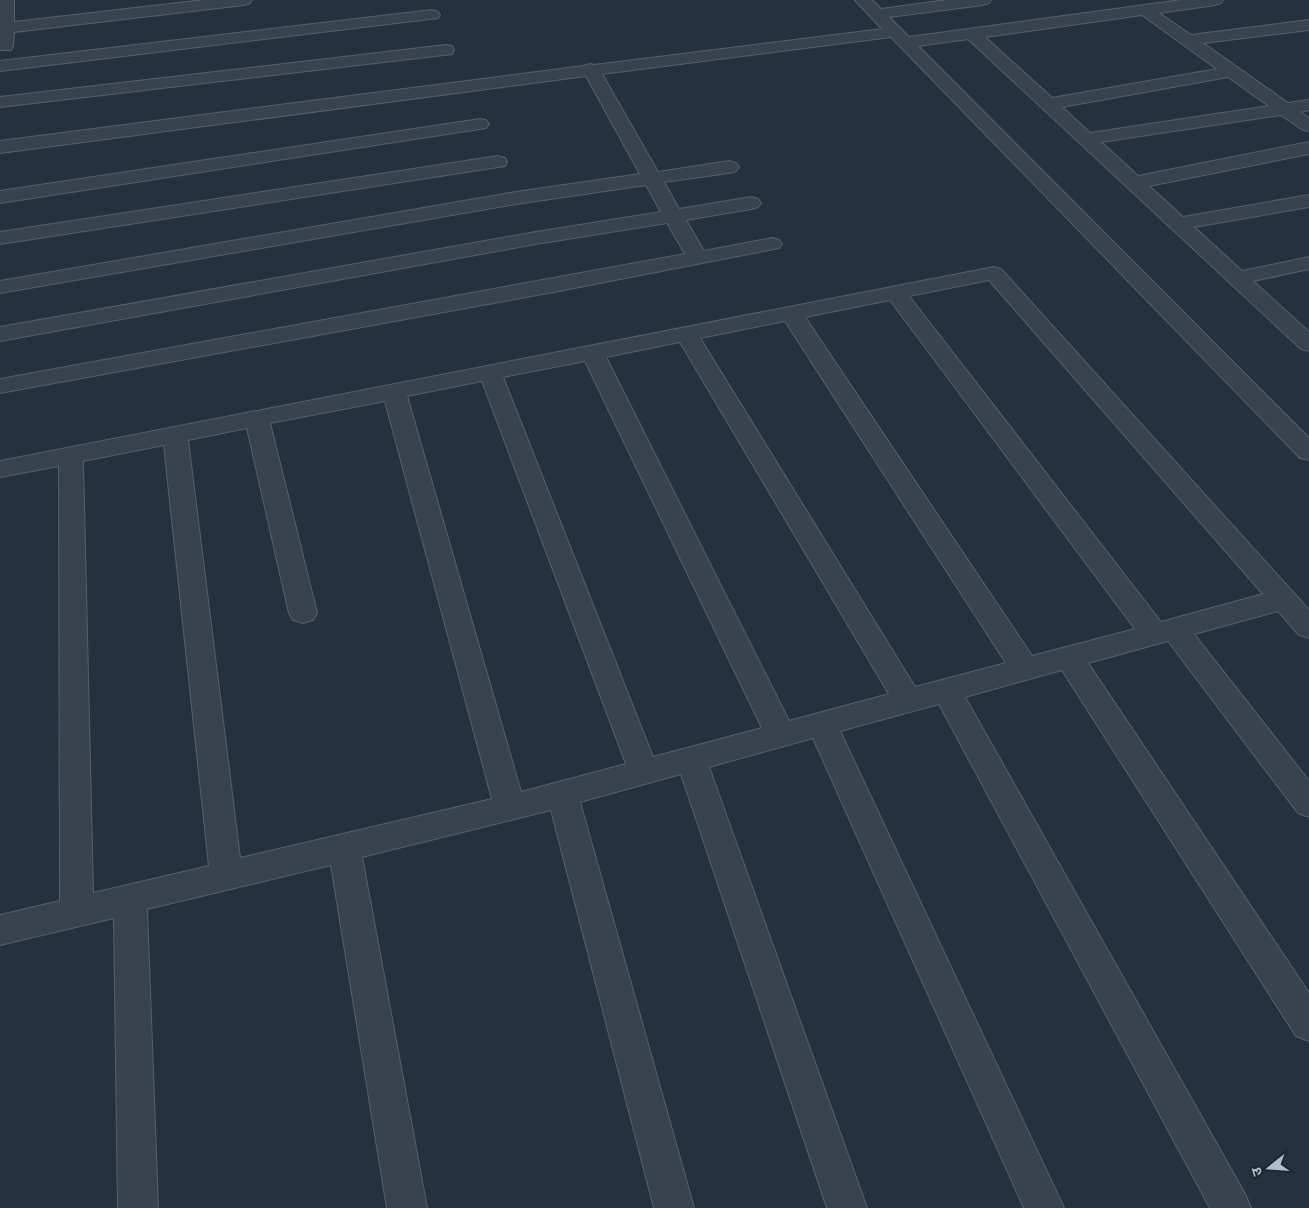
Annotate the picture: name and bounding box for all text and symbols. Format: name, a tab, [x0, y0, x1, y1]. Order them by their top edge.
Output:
north arrow	[1244, 1143, 1294, 1193]
text: उ	[1247, 1164, 1267, 1178]

